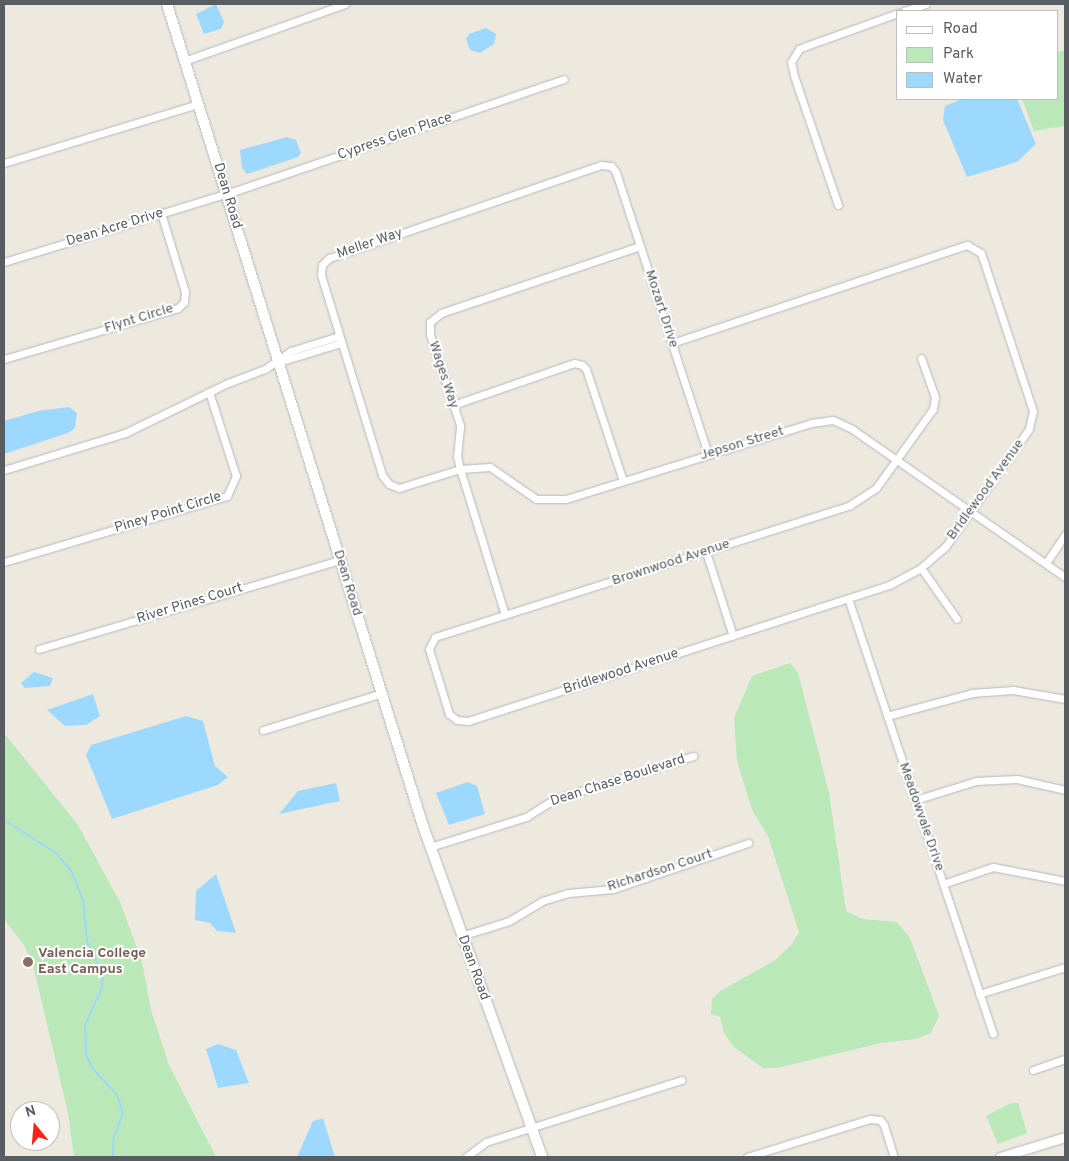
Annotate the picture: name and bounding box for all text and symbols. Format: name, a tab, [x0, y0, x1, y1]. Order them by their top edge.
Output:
legend	[896, 10, 1059, 100]
text: Road	[943, 20, 978, 39]
text: Park	[943, 45, 974, 64]
text: Water	[943, 70, 982, 89]
street label: Cypress Glen Place	[335, 110, 455, 164]
street label: Dean Road	[209, 161, 245, 231]
street label: Dean Acre Drive	[64, 205, 166, 251]
street label: Meller Way	[335, 225, 405, 263]
street label: Mozart Drive	[640, 268, 682, 350]
street label: Flynt Circle	[102, 301, 176, 337]
street label: Wages Way	[424, 339, 462, 411]
street label: Jepson Street	[698, 423, 786, 465]
street label: Bridlewood Avenue	[944, 436, 1028, 544]
street label: Piney Point Circle	[113, 489, 223, 537]
street label: Brownwood Avenue	[610, 536, 732, 590]
street label: Dean Road	[329, 548, 365, 618]
street label: River Pines Court	[135, 580, 245, 628]
street label: Bridlewood Avenue	[561, 645, 681, 699]
street label: Dean Chase Boulevard	[549, 751, 687, 811]
street label: Meadowvale Drive	[895, 760, 947, 874]
street label: Richardson Court	[605, 846, 715, 896]
street label: Dean Road	[453, 933, 493, 1003]
place label: Valencia College East Campus	[38, 946, 146, 979]
marker: Valencia College East Campus	[22, 956, 34, 968]
north arrow	[10, 1101, 60, 1151]
text: N	[23, 1103, 38, 1122]

